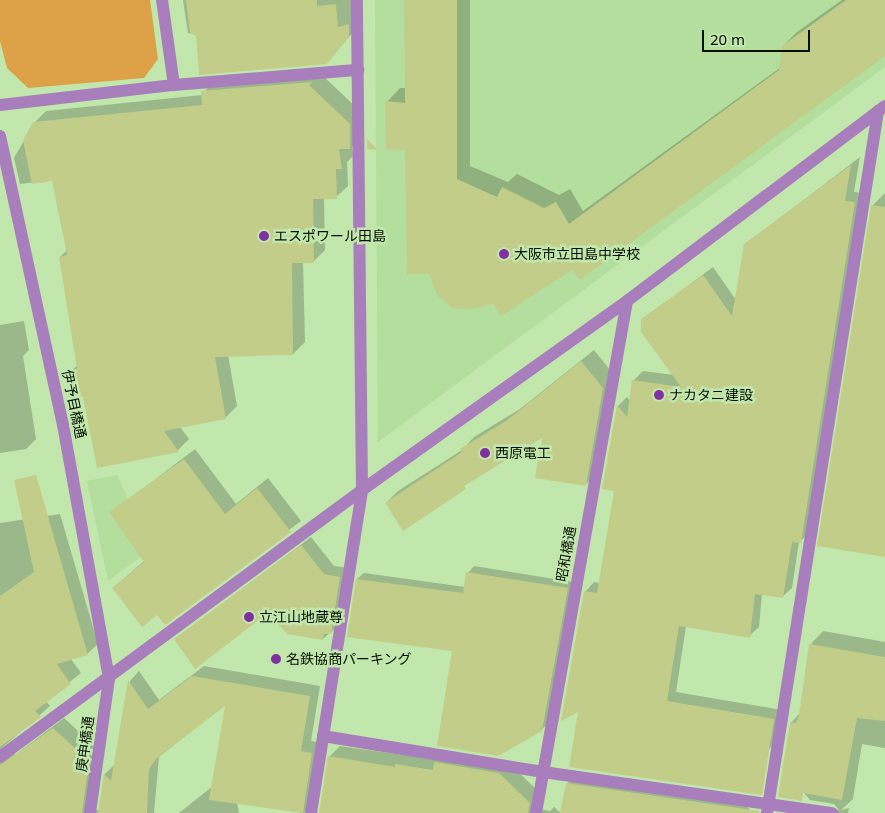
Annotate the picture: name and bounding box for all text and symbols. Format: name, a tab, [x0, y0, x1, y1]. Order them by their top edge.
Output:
scale bar	[705, 20, 812, 52]
text: 20 m	[710, 29, 745, 49]
place label: エスポワール田島	[274, 228, 386, 244]
marker: エスポワール田島	[258, 230, 270, 242]
place label: 大阪市立田島中学校	[514, 246, 640, 262]
marker: 大阪市立田島中学校	[498, 248, 510, 260]
street label: 伊予目橋通	[59, 368, 89, 440]
place label: ナカタニ建設	[669, 387, 753, 403]
marker: ナカタニ建設	[653, 389, 665, 401]
place label: 西原電工	[495, 445, 551, 461]
marker: 西原電工	[479, 447, 491, 459]
street label: 昭和橋通	[553, 525, 579, 583]
place label: 立江山地蔵尊	[259, 609, 343, 625]
marker: 立江山地蔵尊	[243, 611, 255, 623]
place label: 名鉄協商パーキング	[286, 651, 412, 667]
marker: 名鉄協商パーキング	[270, 653, 282, 665]
street label: 庚申橋通	[73, 715, 97, 773]

